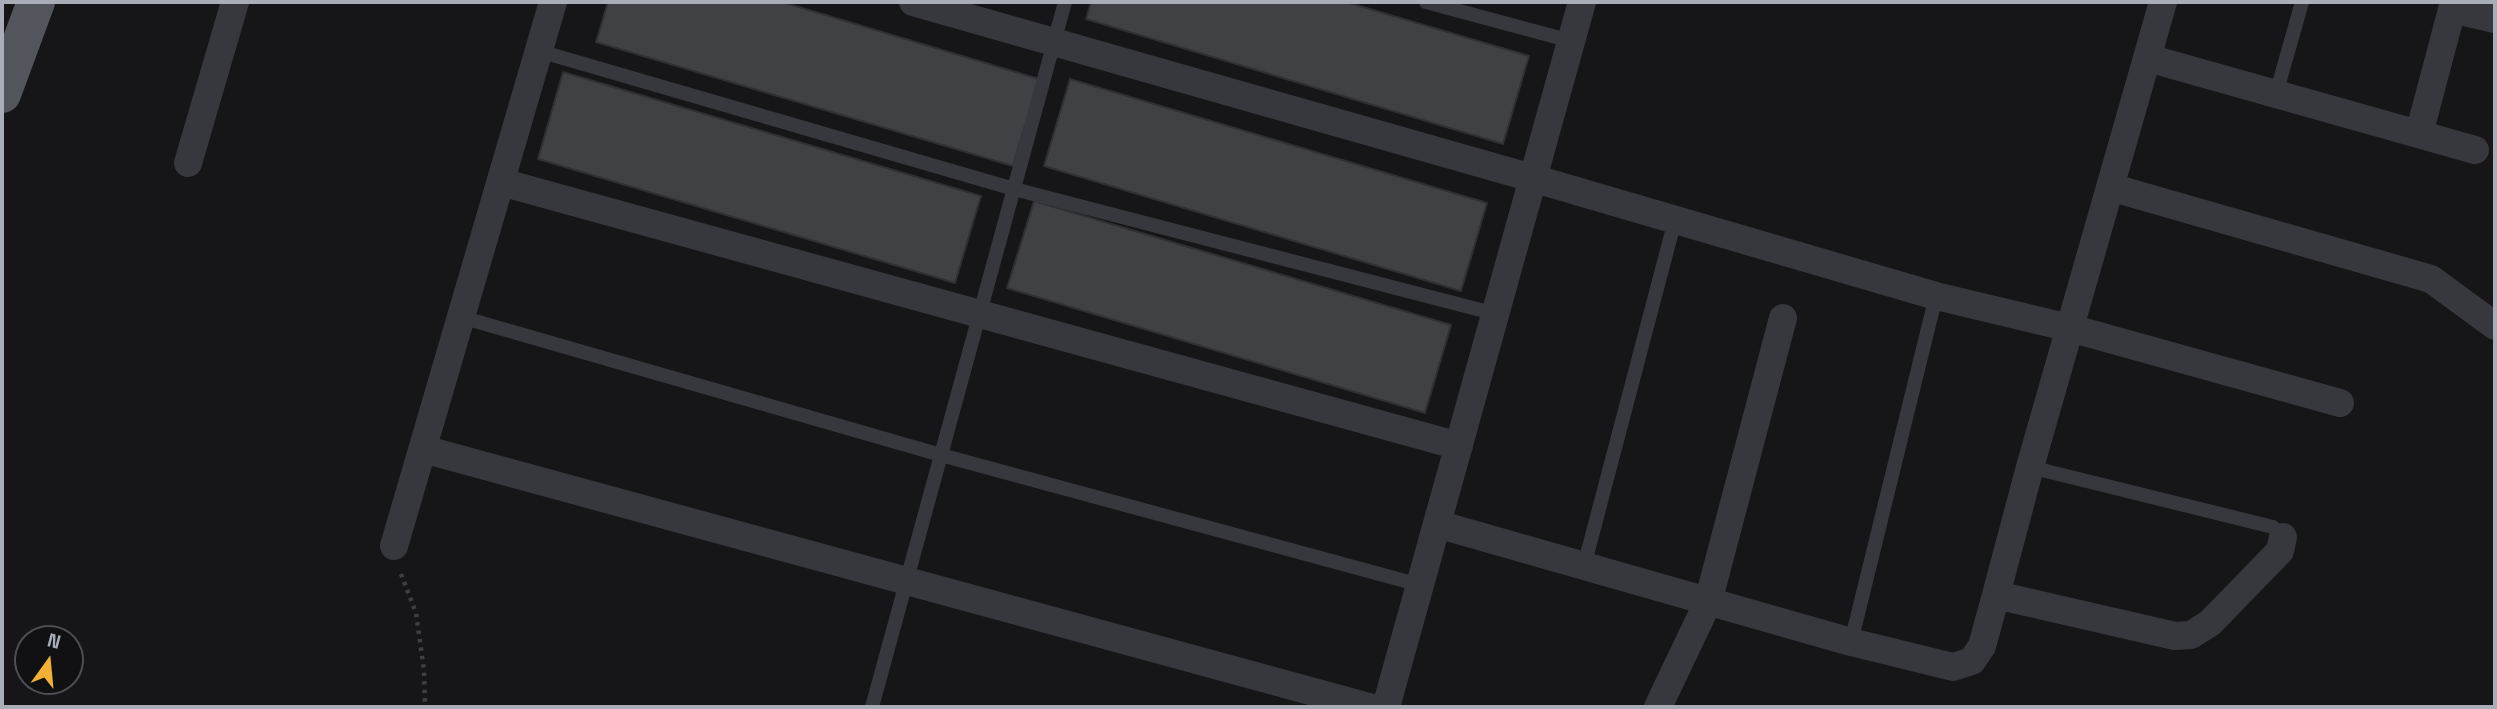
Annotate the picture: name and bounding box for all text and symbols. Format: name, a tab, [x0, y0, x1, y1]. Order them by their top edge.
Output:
north arrow	[14, 625, 84, 695]
text: N	[45, 627, 63, 655]

